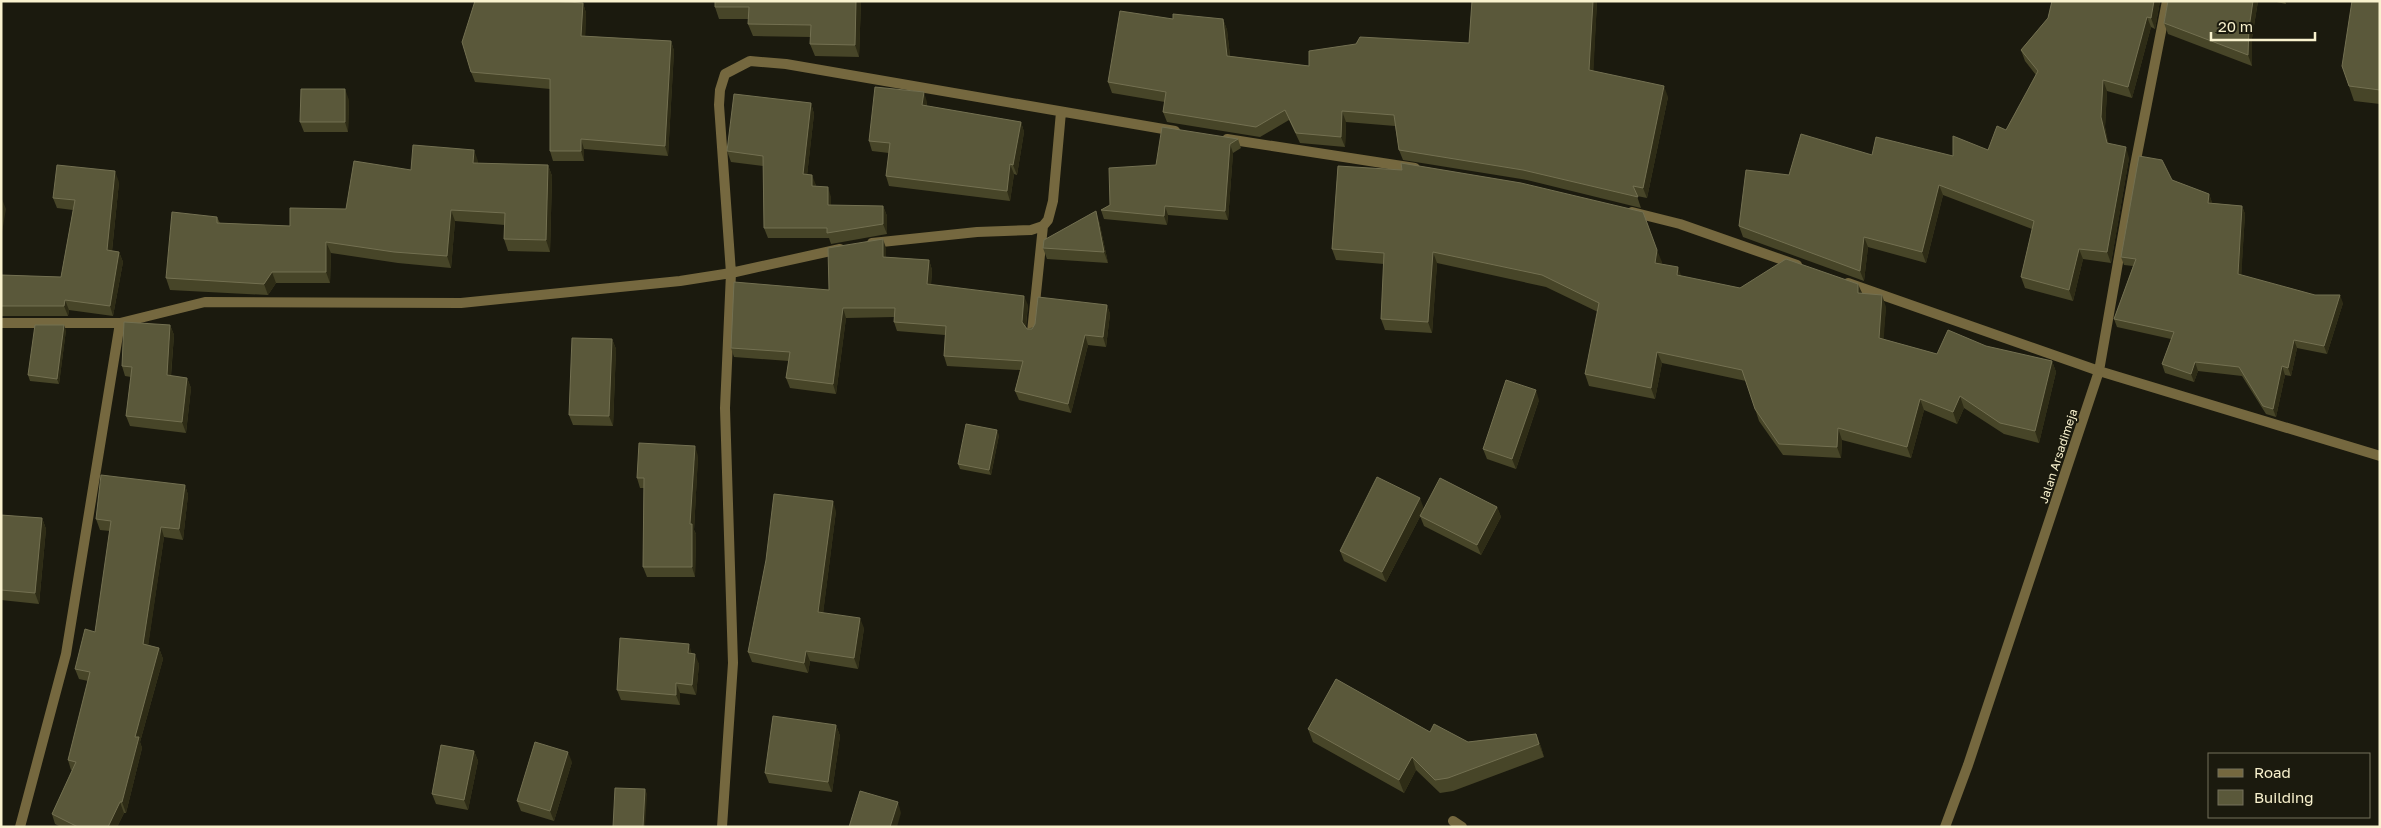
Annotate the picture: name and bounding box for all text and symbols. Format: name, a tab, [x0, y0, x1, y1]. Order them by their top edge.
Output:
scale bar	[2211, 10, 2315, 42]
text: 20 m	[2218, 17, 2253, 35]
street label: Jalan Arsadimeja	[2036, 407, 2080, 505]
legend	[2208, 753, 2371, 818]
text: Road	[2254, 763, 2291, 781]
text: Building	[2254, 788, 2314, 806]

